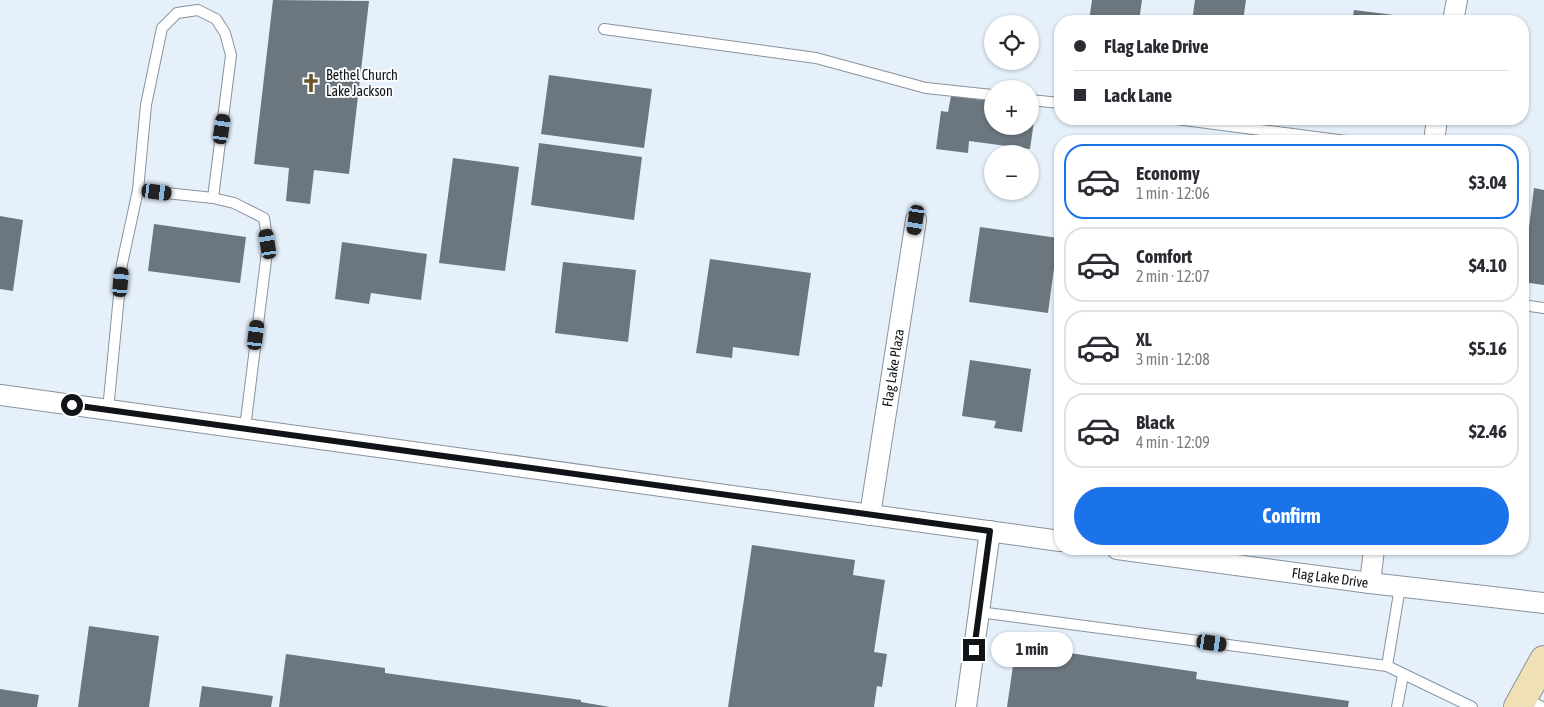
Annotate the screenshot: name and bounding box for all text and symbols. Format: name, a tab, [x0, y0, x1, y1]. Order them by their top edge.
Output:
map controls	[984, 15, 1039, 200]
button: locate	[984, 15, 1039, 70]
text: Flag Lake Drive	[1104, 35, 1209, 57]
place label: Bethel Church Lake Jackson	[326, 67, 398, 99]
church icon: Bethel Church Lake Jackson	[300, 72, 322, 94]
button: +	[984, 80, 1039, 135]
text: Lack Lane	[1104, 84, 1172, 106]
car	[212, 113, 231, 145]
button: −	[984, 145, 1039, 200]
icon: car	[1076, 159, 1121, 204]
text: Economy	[1136, 162, 1200, 184]
text: $3.04	[1469, 171, 1507, 193]
car	[141, 183, 172, 201]
text: 1 min · 12:06	[1136, 184, 1210, 202]
car	[906, 204, 925, 236]
car	[258, 228, 277, 260]
icon: car	[1076, 242, 1121, 287]
text: Comfort	[1136, 245, 1192, 267]
text: $4.10	[1469, 254, 1507, 276]
car	[112, 266, 129, 298]
text: 2 min · 12:07	[1136, 267, 1210, 285]
car	[246, 319, 265, 351]
icon: car	[1076, 325, 1121, 370]
street label: Flag Lake Plaza	[879, 328, 907, 408]
text: XL	[1136, 328, 1152, 350]
text: $5.16	[1469, 337, 1507, 359]
text: 3 min · 12:08	[1136, 350, 1210, 368]
route start	[61, 394, 83, 416]
icon: car	[1076, 408, 1121, 453]
text: Black	[1136, 411, 1174, 433]
text: $2.46	[1469, 420, 1507, 442]
text: 4 min · 12:09	[1136, 433, 1210, 451]
button: Confirm	[1074, 487, 1509, 545]
street label: Flag Lake Drive	[1291, 565, 1369, 591]
callout: 1 min	[992, 632, 1074, 668]
car	[1196, 633, 1227, 653]
route end	[963, 639, 985, 661]
text: 1 min	[1016, 640, 1048, 658]

